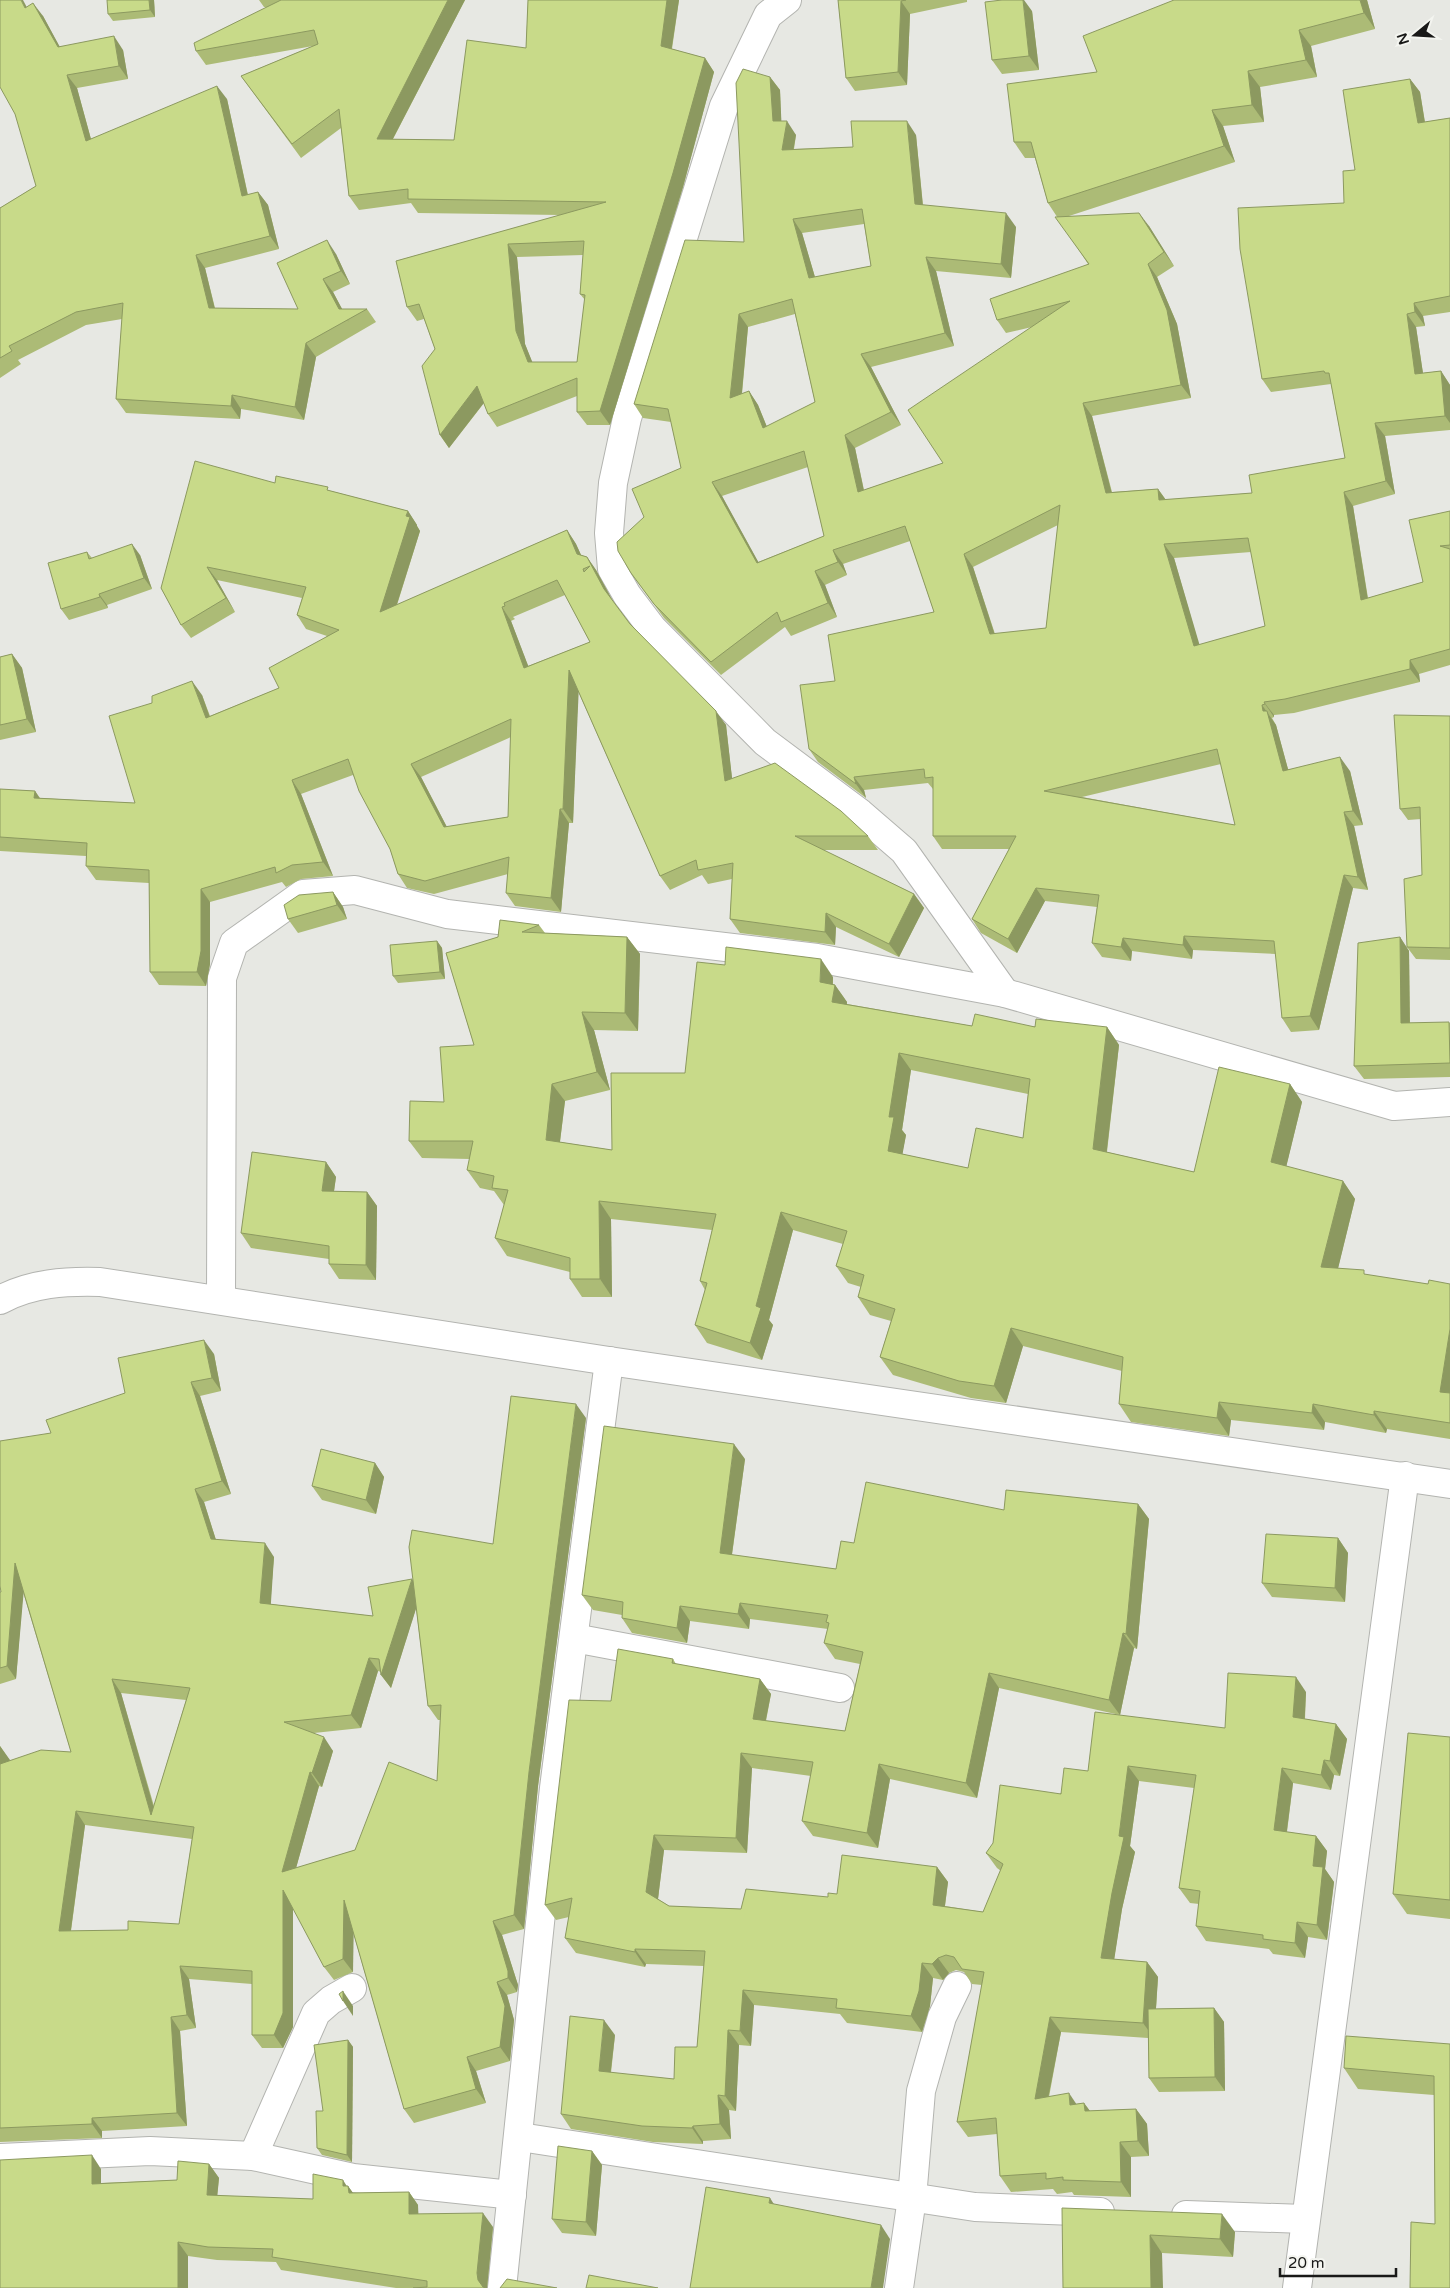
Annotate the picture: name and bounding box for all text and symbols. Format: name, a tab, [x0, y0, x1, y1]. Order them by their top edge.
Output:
north arrow	[1390, 10, 1440, 60]
text: N	[1393, 31, 1413, 47]
scale bar	[1280, 2246, 1396, 2278]
text: 20 m	[1288, 2254, 1325, 2272]

